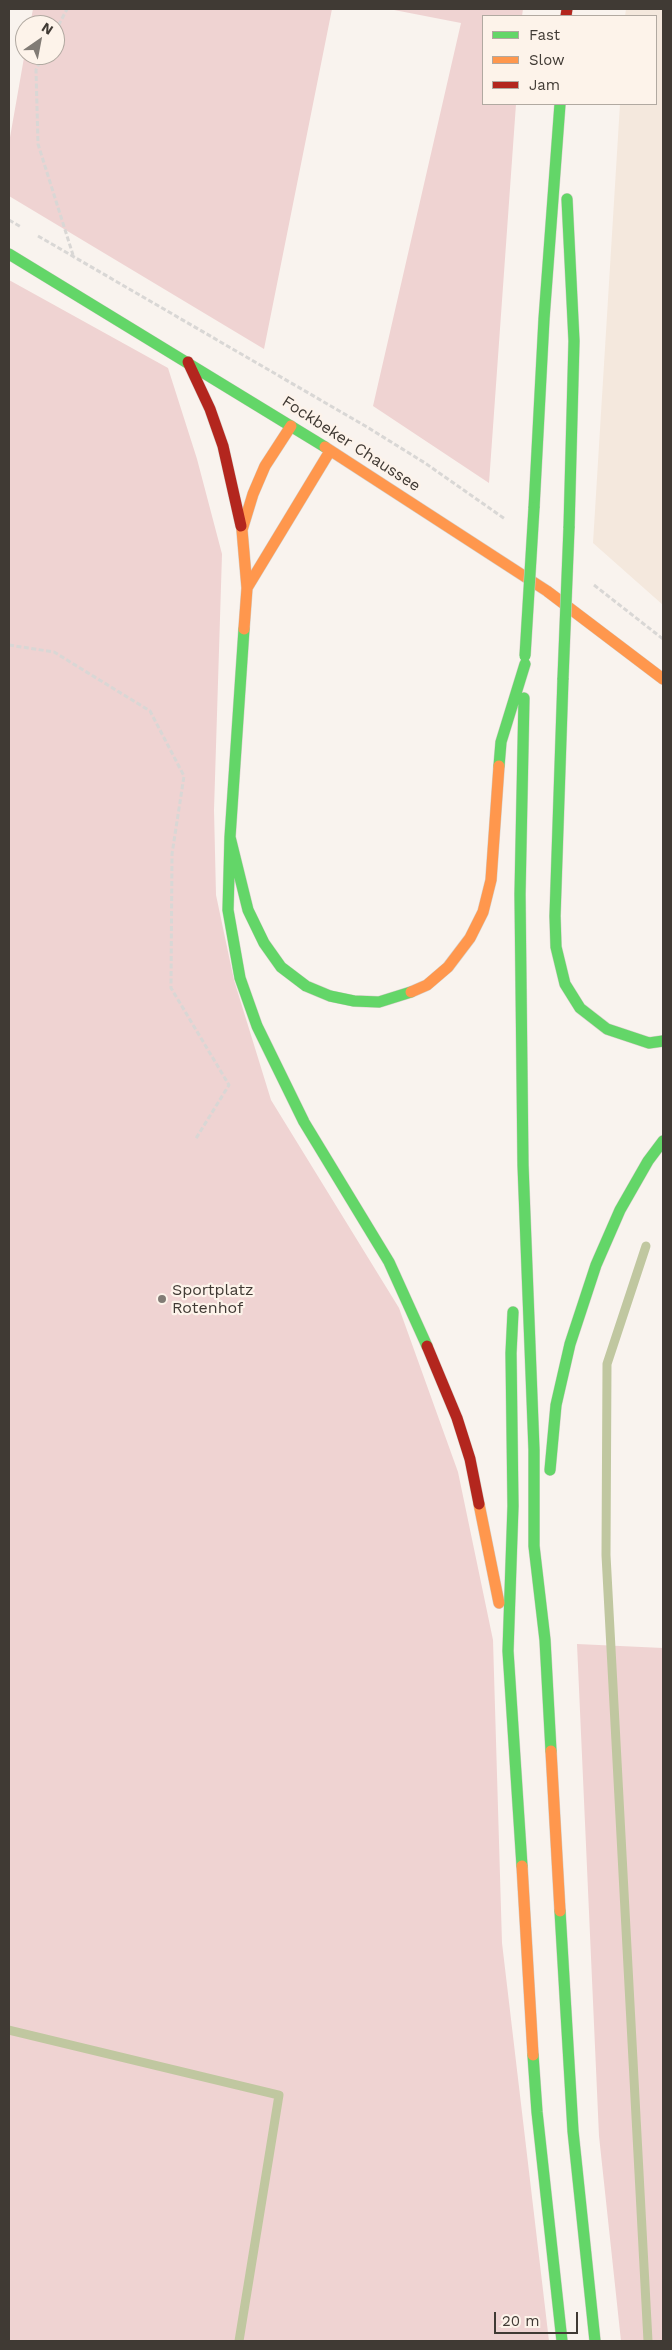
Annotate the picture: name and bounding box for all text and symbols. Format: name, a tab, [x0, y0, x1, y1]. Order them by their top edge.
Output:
north arrow	[15, 15, 65, 65]
legend	[482, 15, 657, 105]
text: N	[39, 19, 56, 38]
text: Fast	[529, 26, 560, 44]
text: Slow	[529, 51, 565, 69]
text: Jam	[529, 76, 560, 94]
street label: Fockbeker Chaussee	[278, 392, 424, 496]
place label: Sportplatz Rotenhof	[172, 1280, 253, 1318]
marker: Sportplatz Rotenhof	[156, 1293, 168, 1305]
scale bar	[497, 2302, 581, 2334]
text: 20 m	[502, 2312, 540, 2330]

